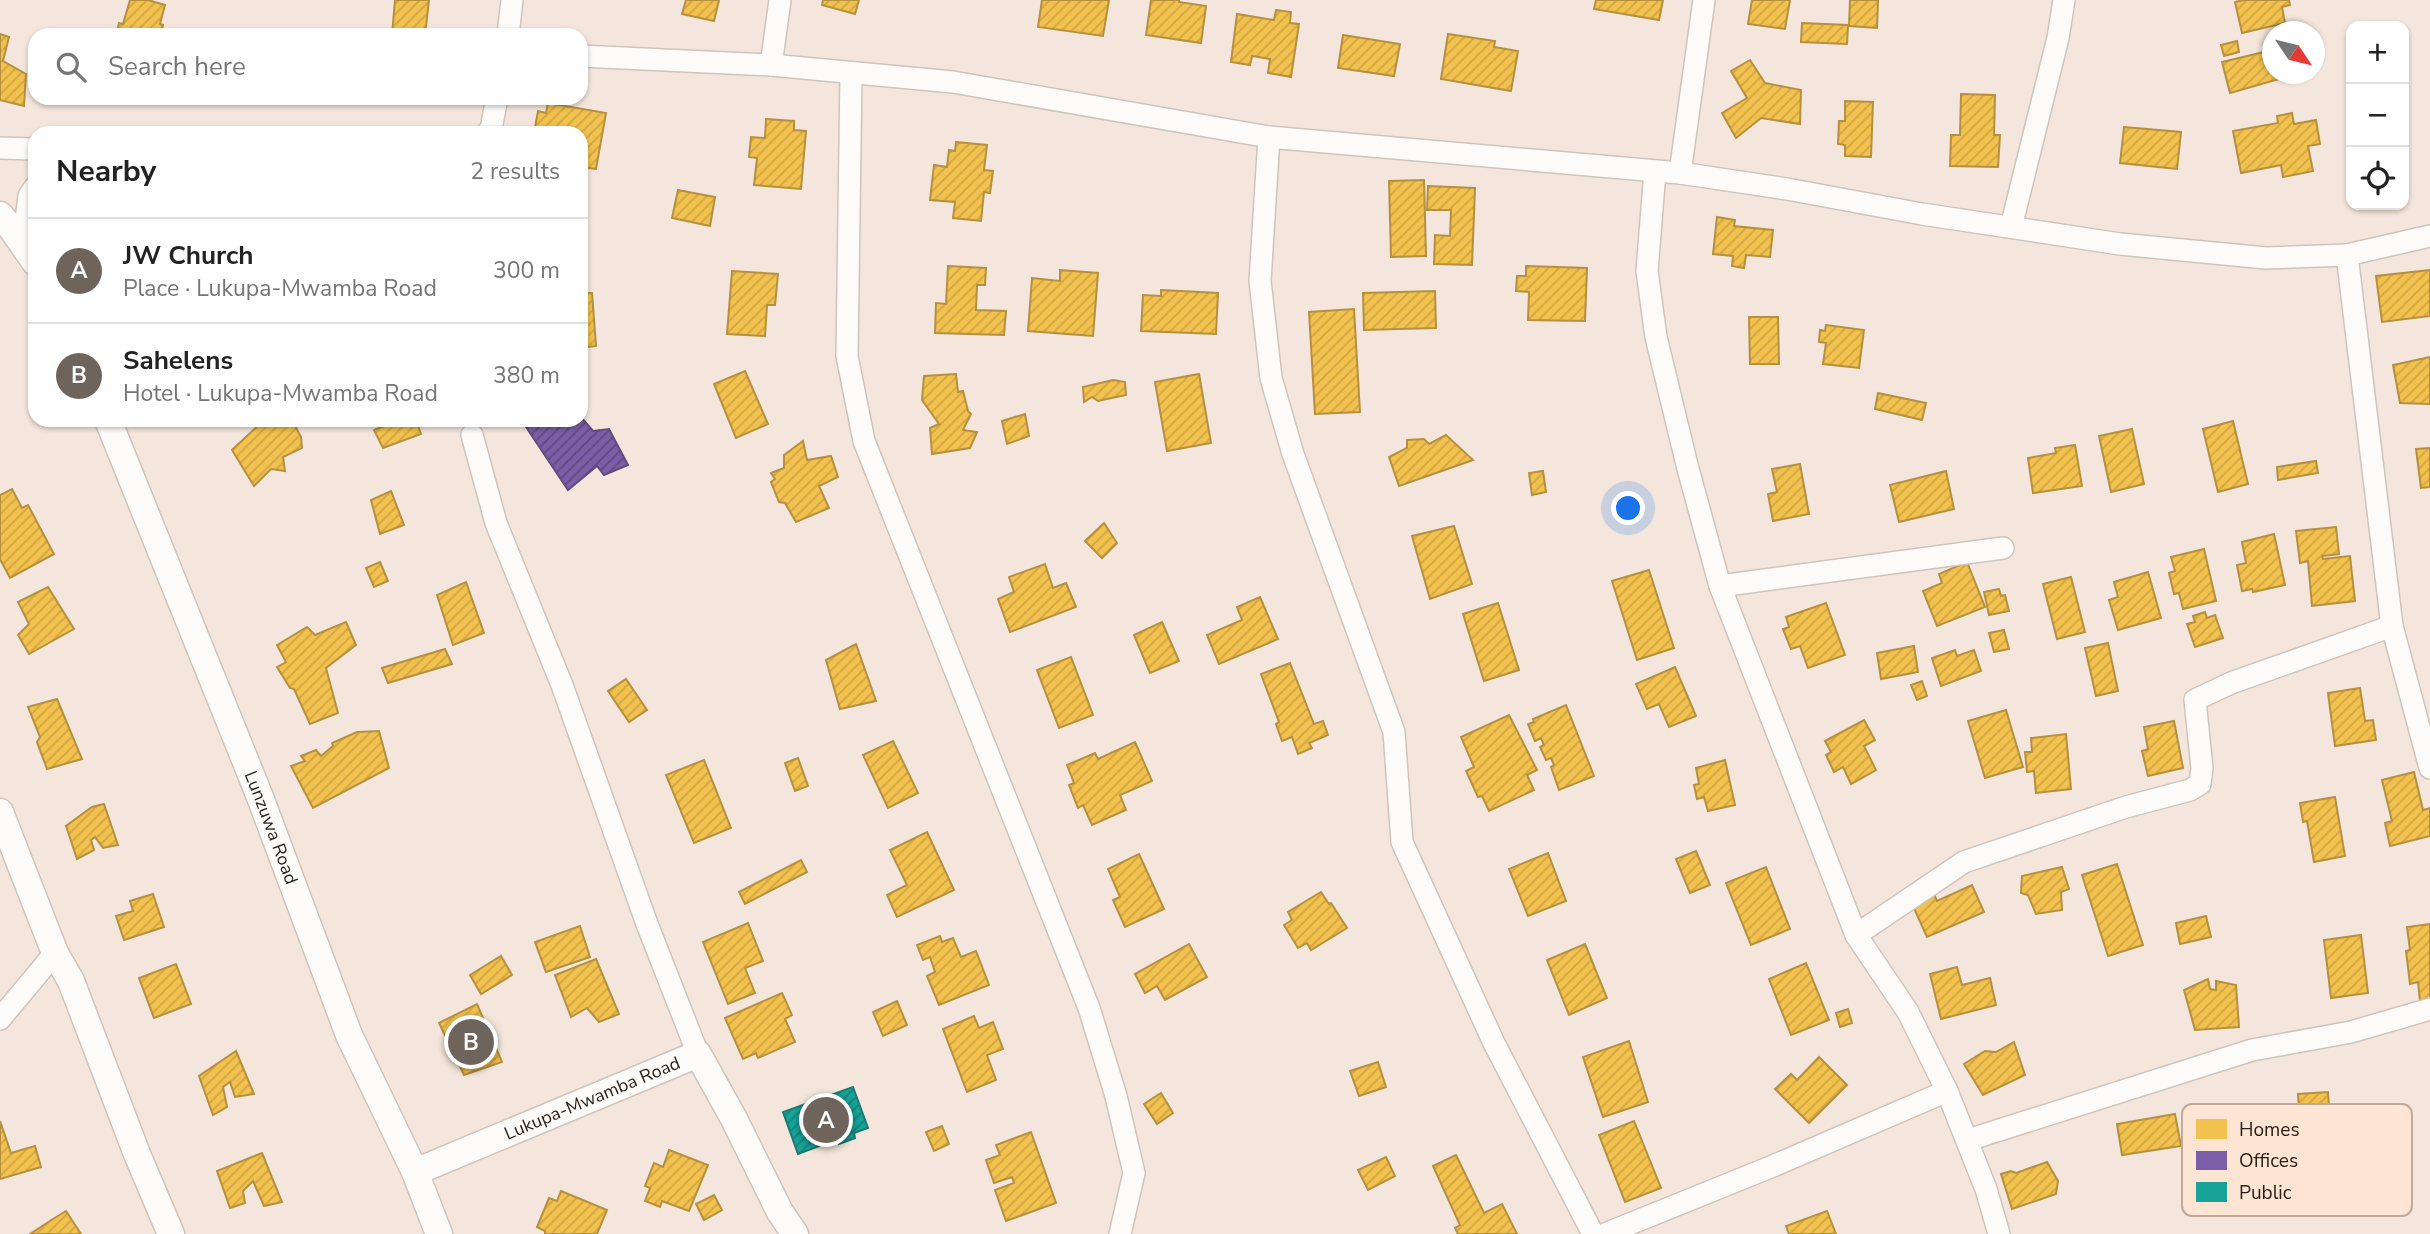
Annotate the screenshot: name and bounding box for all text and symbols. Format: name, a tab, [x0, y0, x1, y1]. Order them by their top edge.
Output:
north arrow	[2262, 21, 2325, 84]
map controls	[2346, 21, 2409, 210]
button: +	[2346, 21, 2409, 84]
search box	[28, 28, 588, 105]
icon: search	[52, 48, 90, 86]
text: Search here	[108, 49, 246, 84]
button: −	[2346, 84, 2409, 147]
button: locate	[2346, 147, 2409, 210]
text: Nearby	[56, 151, 156, 192]
text: 2 results	[470, 156, 560, 187]
text: JW Church	[123, 238, 254, 273]
text: A	[70, 255, 88, 286]
text: 300 m	[493, 255, 560, 286]
text: Place · Lukupa-Mwamba Road	[123, 273, 437, 304]
text: Sahelens	[123, 343, 233, 378]
text: B	[71, 360, 87, 391]
text: 380 m	[493, 360, 560, 391]
text: Hotel · Lukupa-Mwamba Road	[123, 378, 438, 409]
your location	[1611, 491, 1645, 525]
street label: Lunzuwa Road	[239, 767, 304, 888]
pin: B	[448, 1016, 494, 1068]
street label: Lukupa-Mwamba Road	[501, 1051, 684, 1145]
pin: A	[803, 1094, 849, 1146]
legend	[2182, 1104, 2412, 1216]
text: Homes	[2239, 1117, 2300, 1143]
text: Offices	[2239, 1148, 2298, 1174]
text: Public	[2239, 1180, 2292, 1206]

